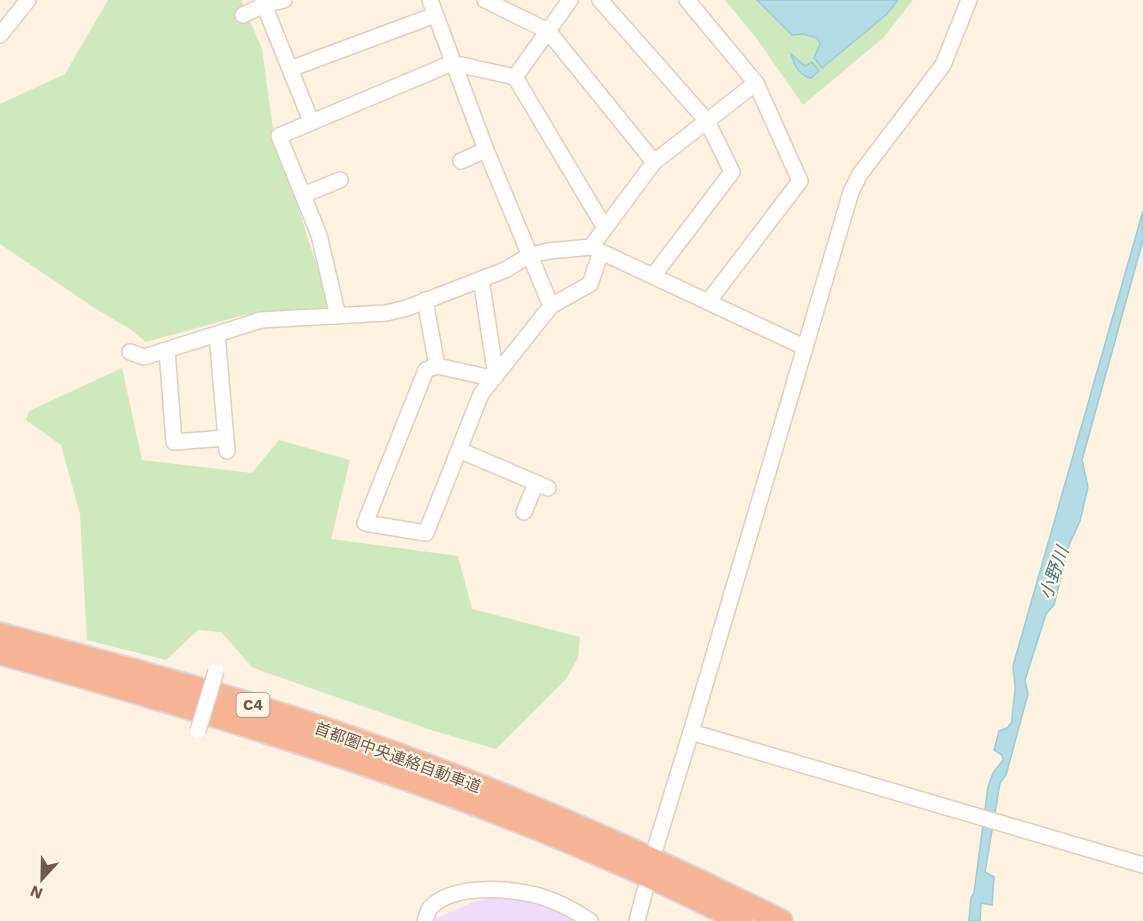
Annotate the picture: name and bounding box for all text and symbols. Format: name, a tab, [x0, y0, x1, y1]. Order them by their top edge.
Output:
water label: 小野川	[1034, 542, 1073, 602]
road number: C4	[236, 693, 270, 717]
street label: 首都圏中央連絡自動車道	[312, 718, 484, 796]
north arrow	[12, 849, 72, 909]
text: N	[28, 881, 46, 903]

